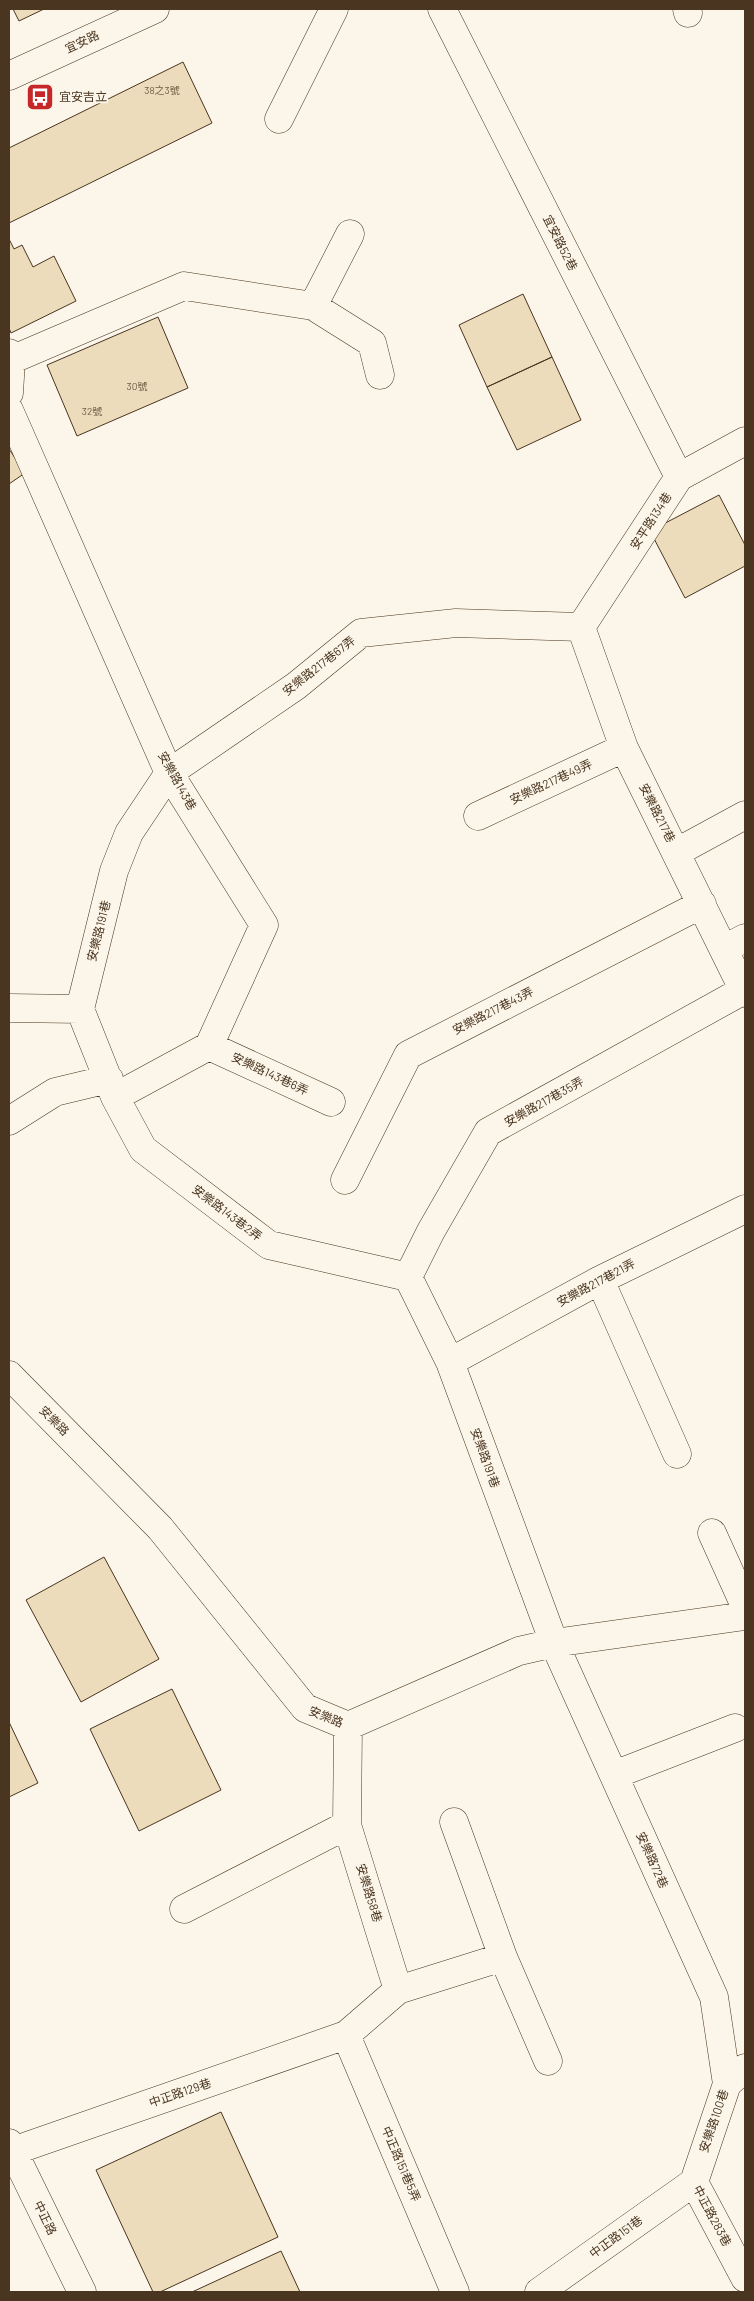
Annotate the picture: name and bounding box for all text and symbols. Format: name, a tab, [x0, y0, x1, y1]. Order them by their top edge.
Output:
street label: 宜安路	[62, 27, 101, 55]
bus stop icon: 宜安吉立	[25, 82, 55, 112]
house number: 38之3號	[144, 84, 180, 96]
place label: 宜安吉立	[59, 89, 107, 103]
street label: 宜安路52巷	[541, 212, 581, 273]
house number: 30號	[127, 380, 147, 392]
house number: 32號	[82, 405, 102, 417]
street label: 安平路134巷	[627, 489, 674, 552]
street label: 安樂路217巷67弄	[279, 633, 357, 698]
street label: 安樂路143巷	[156, 749, 200, 812]
street label: 安樂路217巷49弄	[507, 756, 594, 806]
street label: 安樂路217巷	[637, 781, 679, 844]
street label: 安樂路191巷	[84, 899, 112, 963]
street label: 安樂路217巷43弄	[450, 984, 535, 1037]
street label: 安樂路143巷6弄	[230, 1049, 311, 1097]
street label: 安樂路217巷35弄	[501, 1074, 586, 1129]
street label: 安樂路143巷2弄	[190, 1182, 265, 1243]
street label: 安樂路217巷21弄	[554, 1256, 637, 1309]
street label: 安樂路	[37, 1403, 72, 1438]
street label: 安樂路191巷	[469, 1426, 503, 1489]
street label: 安樂路	[307, 1703, 346, 1729]
street label: 安樂路72巷	[634, 1829, 672, 1890]
street label: 安樂路58巷	[354, 1862, 385, 1924]
street label: 中正路129巷	[147, 2075, 213, 2109]
street label: 安樂路100巷	[696, 2087, 730, 2154]
street label: 中正路151巷5弄	[380, 2124, 424, 2203]
street label: 中正路283巷	[691, 2183, 735, 2248]
street label: 中正路	[32, 2198, 60, 2237]
street label: 中正路151巷	[586, 2212, 645, 2260]

